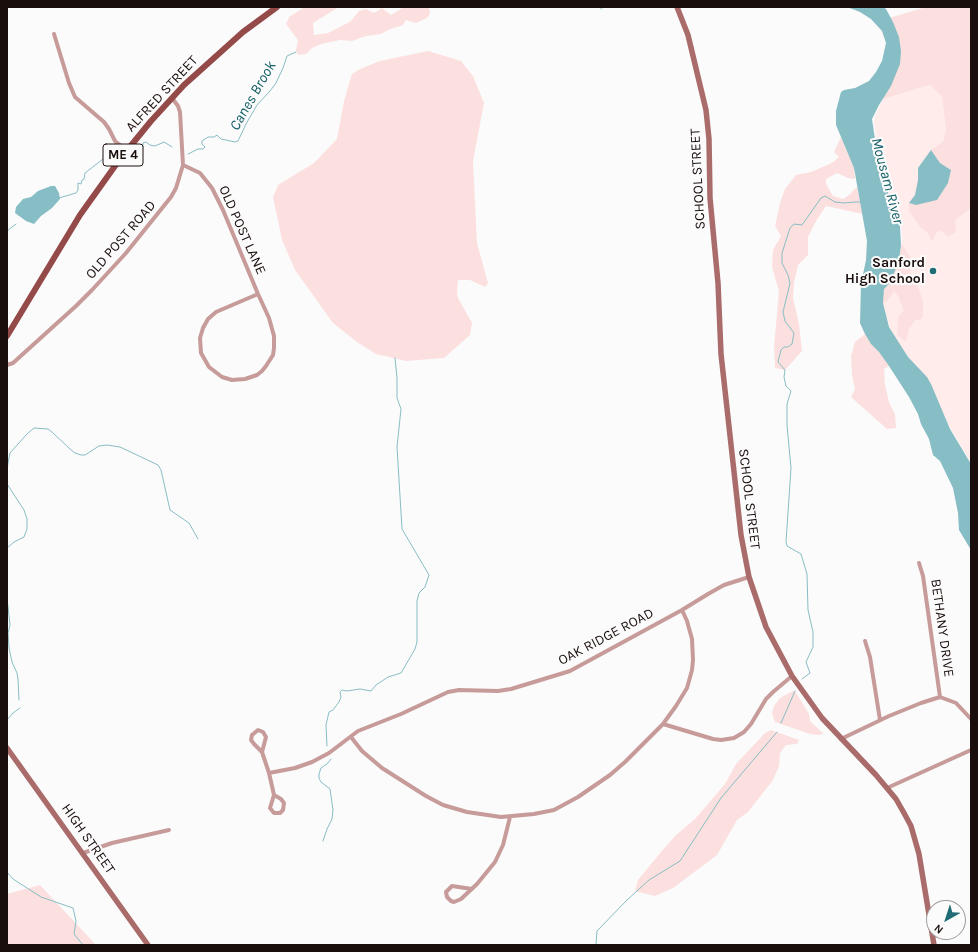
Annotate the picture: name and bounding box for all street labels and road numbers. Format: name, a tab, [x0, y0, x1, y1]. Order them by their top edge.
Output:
street label: ALFRED STREET	[123, 53, 201, 135]
street label: SCHOOL STREET	[687, 128, 709, 230]
road number: ME 4	[103, 144, 143, 166]
street label: OLD POST LANE	[215, 183, 269, 277]
street label: OLD POST ROAD	[82, 197, 160, 283]
street label: SCHOOL STREET	[734, 448, 764, 550]
street label: BETHANY DRIVE	[927, 578, 957, 678]
street label: OAK RIDGE ROAD	[555, 605, 657, 669]
street label: HIGH STREET	[58, 801, 118, 877]

